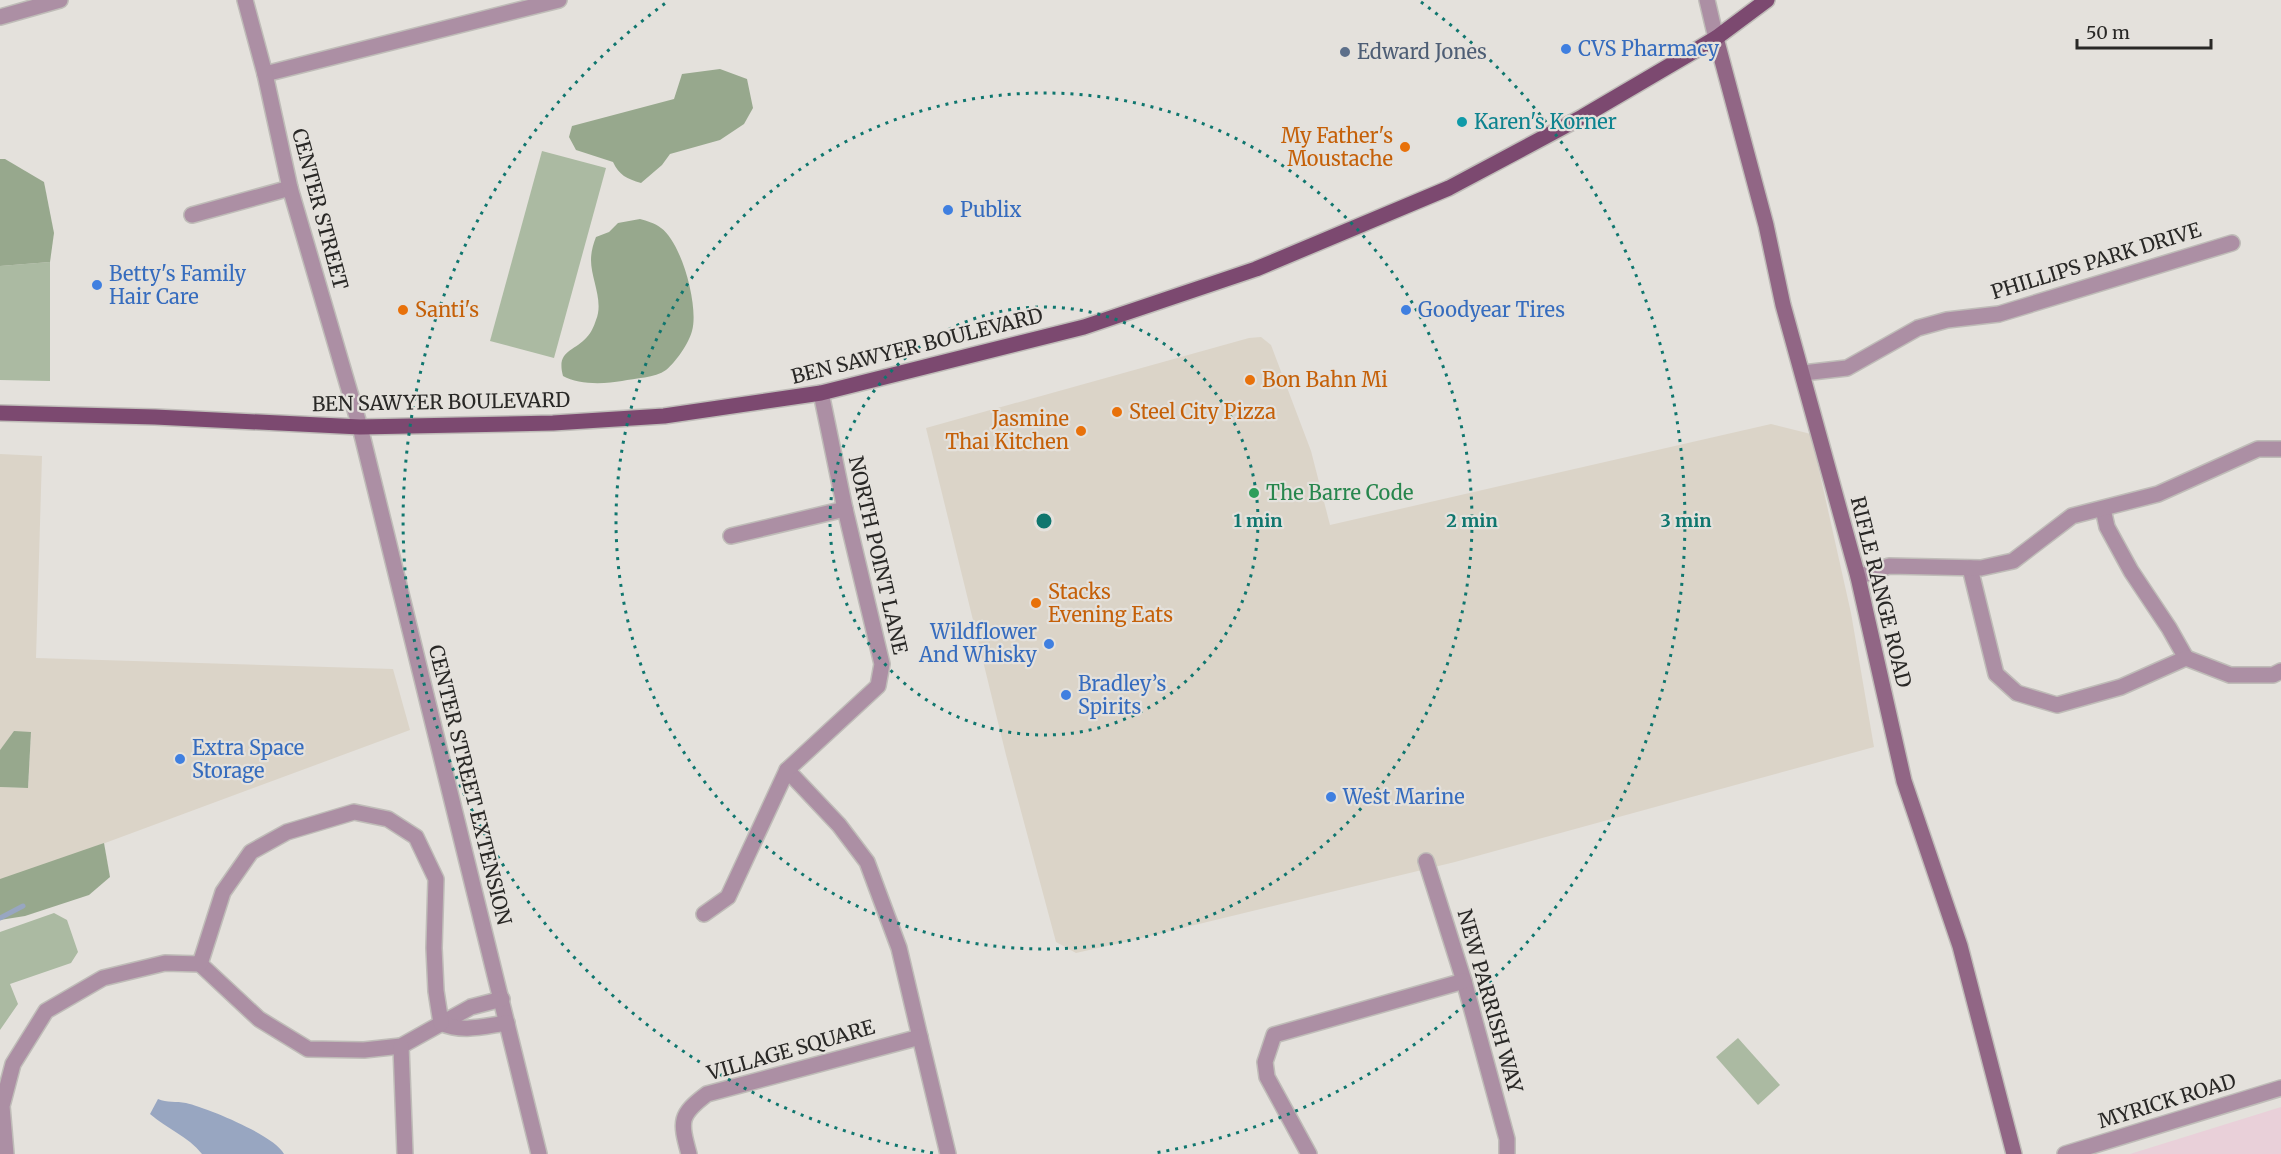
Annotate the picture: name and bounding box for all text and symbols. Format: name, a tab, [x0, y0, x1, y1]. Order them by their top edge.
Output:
scale bar	[2077, 12, 2210, 50]
text: 50 m	[2086, 21, 2130, 44]
place label: CVS Pharmacy	[1578, 36, 1719, 61]
place label: Edward Jones	[1357, 39, 1487, 64]
marker: CVS Pharmacy	[1559, 42, 1573, 56]
marker: Edward Jones	[1338, 45, 1352, 59]
place label: Karen's Korner	[1474, 109, 1617, 134]
marker: Karen's Korner	[1455, 115, 1469, 129]
place label: My Father's Moustache	[1281, 123, 1393, 171]
street label: CENTER STREET	[287, 126, 354, 292]
marker: My Father's Moustache	[1398, 140, 1412, 154]
place label: Publix	[960, 197, 1022, 222]
marker: Publix	[941, 203, 955, 217]
street label: PHILLIPS PARK DRIVE	[1988, 217, 2204, 304]
place label: Betty's Family Hair Care	[109, 261, 247, 309]
marker: Betty's Family Hair Care	[90, 278, 104, 292]
place label: Santi's	[415, 297, 479, 322]
place label: Goodyear Tires	[1418, 297, 1565, 322]
street label: BEN SAWYER BOULEVARD	[788, 302, 1045, 389]
marker: Santi's	[396, 303, 410, 317]
marker: Goodyear Tires	[1399, 303, 1413, 317]
place label: Bon Bahn Mi	[1262, 367, 1388, 392]
marker: Bon Bahn Mi	[1243, 373, 1257, 387]
street label: BEN SAWYER BOULEVARD	[312, 387, 570, 416]
place label: Steel City Pizza	[1129, 399, 1276, 424]
marker: Steel City Pizza	[1110, 405, 1124, 419]
place label: Jasmine Thai Kitchen	[945, 406, 1069, 454]
marker: Jasmine Thai Kitchen	[1074, 424, 1088, 438]
street label: NORTH POINT LANE	[844, 453, 914, 657]
place label: The Barre Code	[1266, 480, 1413, 505]
marker: The Barre Code	[1247, 486, 1261, 500]
street label: RIFLE RANGE ROAD	[1846, 494, 1917, 690]
text: 1 min	[1233, 509, 1283, 532]
text: 2 min	[1446, 509, 1498, 532]
text: 3 min	[1661, 509, 1711, 532]
centre of rings	[1034, 511, 1054, 531]
place label: Stacks Evening Eats	[1048, 579, 1173, 627]
marker: Stacks Evening Eats	[1029, 596, 1043, 610]
place label: Wildflower And Whisky	[918, 619, 1037, 667]
marker: Wildflower And Whisky	[1042, 637, 1056, 651]
street label: CENTER STREET EXTENSION	[424, 642, 518, 928]
place label: Bradley’s Spirits	[1078, 671, 1166, 719]
marker: Bradley’s Spirits	[1059, 688, 1073, 702]
place label: Extra Space Storage	[192, 735, 304, 783]
marker: Extra Space Storage	[173, 752, 187, 766]
place label: West Marine	[1342, 784, 1465, 809]
marker: West Marine	[1324, 790, 1338, 804]
street label: NEW PARRISH WAY	[1452, 906, 1529, 1096]
street label: VILLAGE SQUARE	[703, 1014, 878, 1086]
street label: MYRICK ROAD	[2095, 1068, 2239, 1133]

